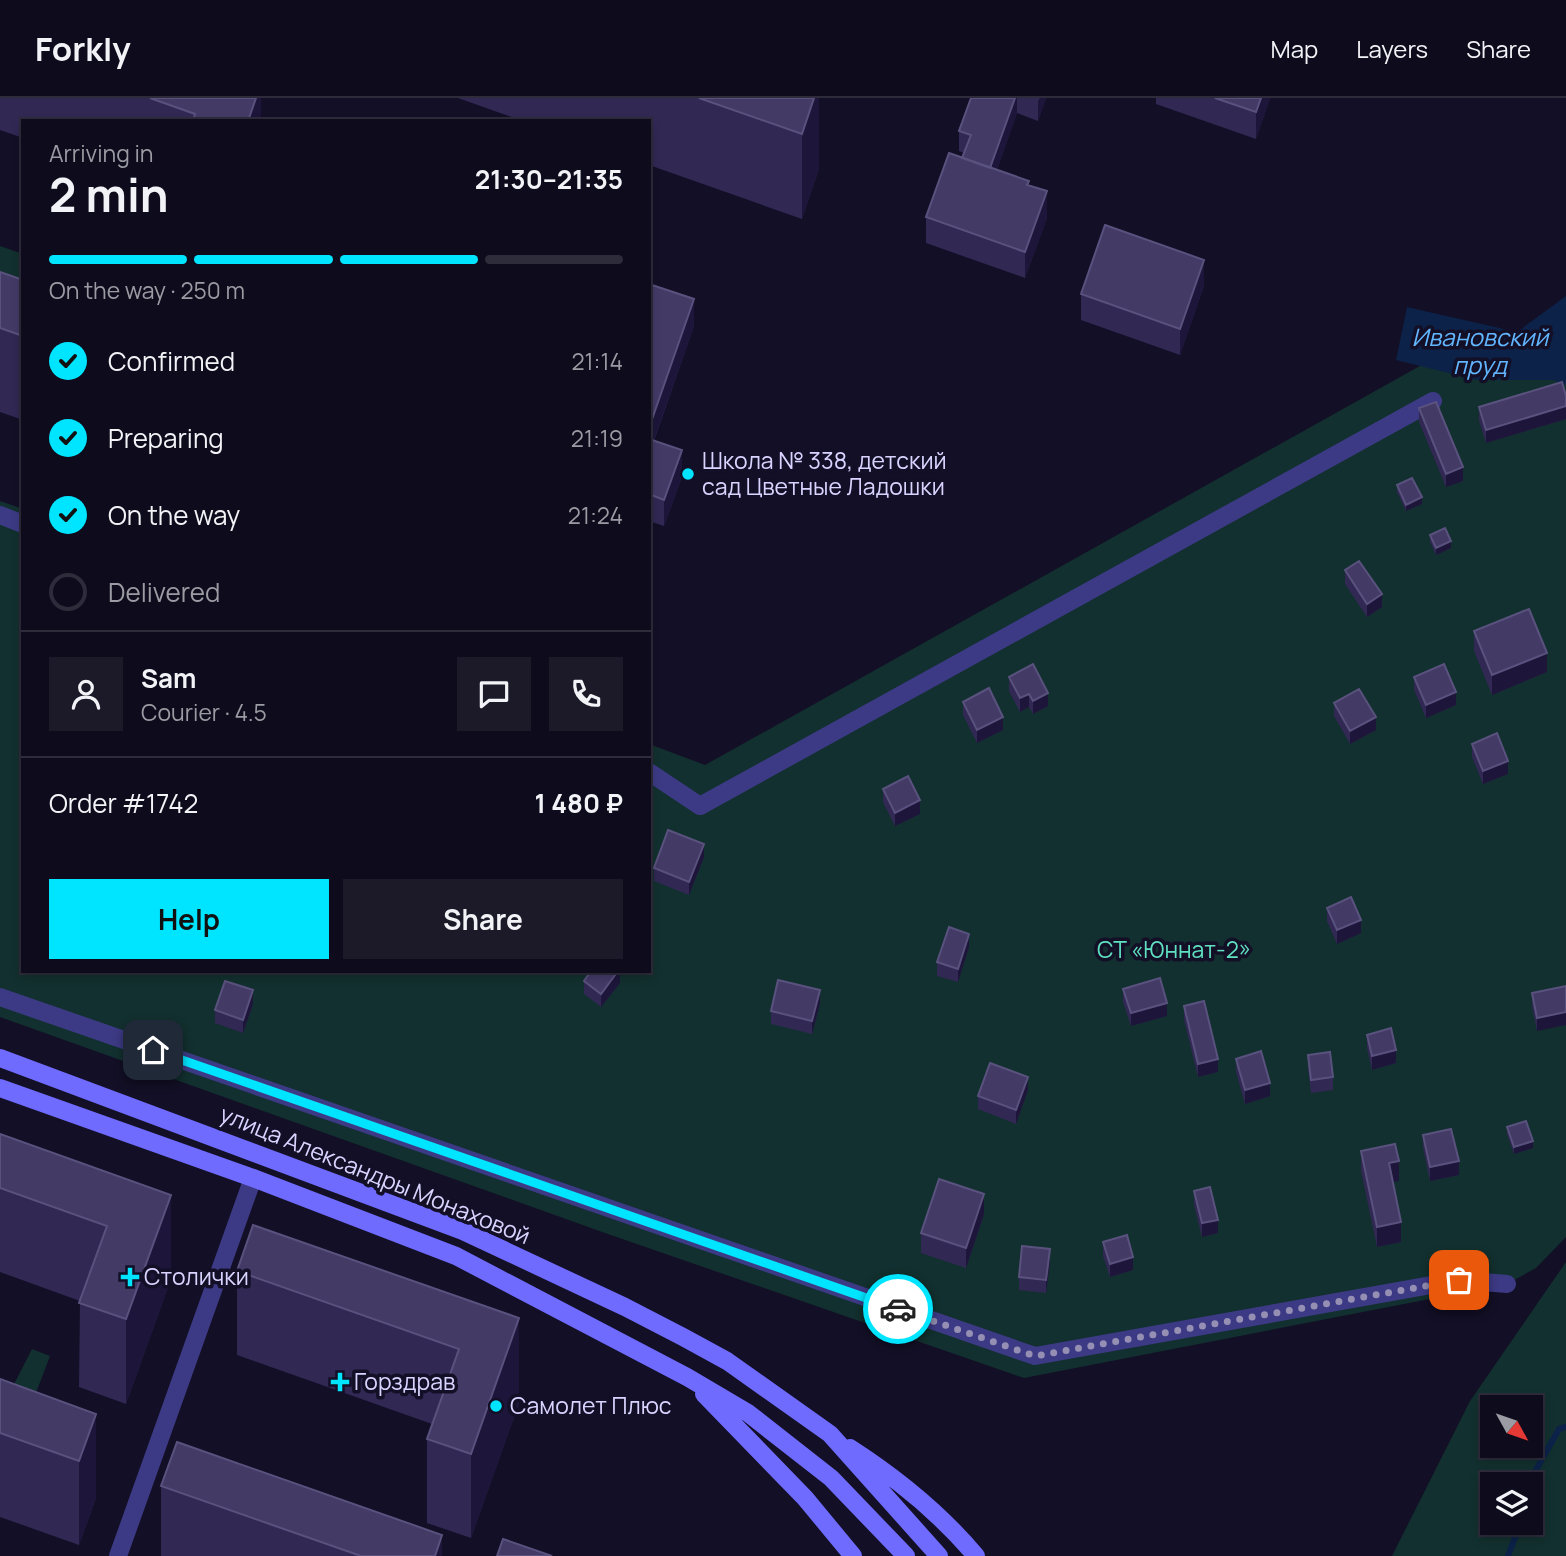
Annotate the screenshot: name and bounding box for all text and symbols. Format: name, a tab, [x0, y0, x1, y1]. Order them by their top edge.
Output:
text: Forkly	[35, 26, 131, 71]
text: Map	[1271, 32, 1318, 65]
text: Layers	[1356, 32, 1428, 65]
text: Share	[1466, 32, 1531, 65]
text: Arriving in	[49, 137, 154, 169]
text: 21:30–21:35	[475, 161, 623, 197]
text: 2 min	[49, 163, 169, 226]
text: On the way · 250 m	[49, 274, 245, 306]
water label: Ивановский пруд	[1412, 320, 1551, 381]
icon: check	[49, 342, 87, 380]
text: Confirmed	[108, 343, 235, 379]
text: 21:14	[572, 345, 623, 377]
icon: check	[49, 419, 87, 457]
text: Preparing	[108, 420, 224, 456]
text: 21:19	[571, 422, 623, 454]
place label: Школа № 338, детский сад Цветные Ладошки	[702, 444, 947, 502]
marker: Школа № 338, детский сад Цветные Ладошки	[680, 466, 696, 482]
icon: check	[49, 496, 87, 534]
text: On the way	[108, 497, 240, 533]
text: 21:24	[568, 499, 623, 531]
text: Delivered	[108, 574, 220, 610]
button: person	[49, 657, 123, 731]
button: chat	[457, 657, 531, 731]
button: phone	[549, 657, 623, 731]
text: Sam	[141, 660, 196, 696]
text: Courier · 4.5	[141, 696, 267, 728]
text: Order #1742	[49, 785, 198, 821]
text: 1 480 ₽	[535, 785, 623, 821]
button: Help	[49, 879, 329, 959]
button: Share	[343, 879, 623, 959]
park label: СТ «Юннат-2»	[1097, 933, 1251, 965]
pin	[123, 1020, 183, 1080]
icon: home	[134, 1031, 172, 1069]
street label: улица Александры Монаховой	[215, 1097, 535, 1251]
pin	[1429, 1250, 1489, 1310]
place label: Столички	[144, 1260, 249, 1292]
icon: bag	[1440, 1261, 1478, 1299]
marker: Столички	[122, 1269, 138, 1285]
courier	[863, 1274, 933, 1344]
icon: car	[879, 1290, 917, 1328]
place label: Горздрав	[354, 1365, 455, 1397]
marker: Горздрав	[332, 1374, 348, 1390]
place label: Самолет Плюс	[510, 1389, 672, 1421]
north arrow	[1480, 1395, 1544, 1458]
map controls	[1480, 1395, 1543, 1535]
marker: Самолет Плюс	[488, 1398, 504, 1414]
button: layers	[1480, 1472, 1543, 1535]

